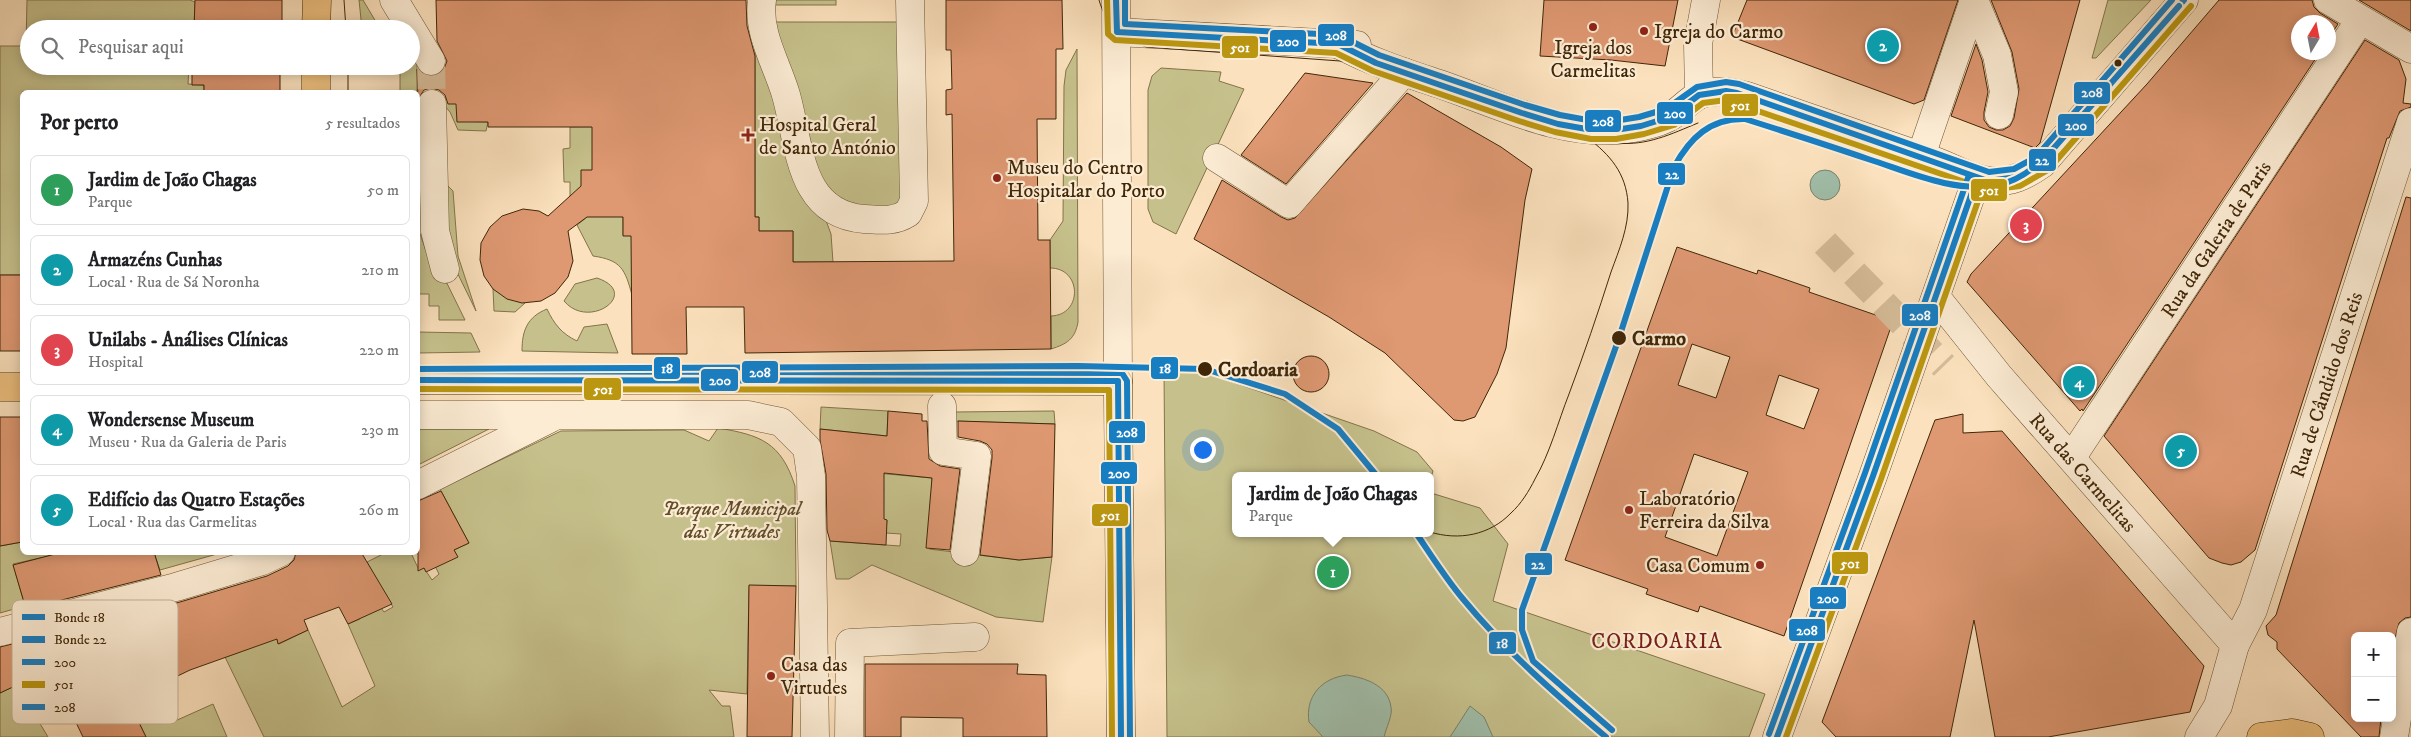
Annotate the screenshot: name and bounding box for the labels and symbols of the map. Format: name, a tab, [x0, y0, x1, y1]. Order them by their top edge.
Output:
north arrow	[2291, 15, 2336, 60]
place label: Igreja do Carmo	[1654, 20, 1783, 45]
marker: Igreja dos Carmelitas	[1587, 21, 1599, 33]
line badge: 208	[1317, 23, 1355, 47]
marker: Igreja do Carmo	[1638, 25, 1650, 37]
text: 208	[1325, 27, 1347, 45]
pin: 2	[1867, 27, 1899, 65]
line badge: 200	[1269, 29, 1307, 53]
text: 200	[1277, 33, 1299, 51]
line badge: 501	[1221, 35, 1259, 59]
place label: Igreja dos Carmelitas	[1550, 36, 1636, 84]
text: 501	[1229, 39, 1250, 57]
unlabelled marker	[2113, 58, 2123, 68]
line badge: 208	[2073, 81, 2111, 105]
text: 208	[2081, 84, 2103, 102]
line badge: 501	[1721, 93, 1759, 117]
text: 501	[1729, 97, 1750, 115]
line badge: 200	[1656, 101, 1694, 125]
text: 200	[1664, 105, 1686, 123]
line badge: 208	[1584, 109, 1622, 133]
place label: Hospital Geral de Santo António	[759, 113, 896, 161]
text: 208	[1592, 113, 1614, 131]
line badge: 200	[2057, 113, 2095, 137]
text: 200	[2065, 117, 2087, 135]
marker: Hospital Geral de Santo António	[741, 128, 755, 142]
line badge: 22	[2028, 148, 2057, 172]
text: 22	[2035, 152, 2050, 170]
place label: Museu do Centro Hospitalar do Porto	[1007, 156, 1165, 204]
street label: Rua da Galeria de Paris	[2156, 156, 2278, 323]
line badge: 22	[1657, 162, 1686, 186]
text: 22	[1665, 166, 1680, 184]
marker: Museu do Centro Hospitalar do Porto	[991, 172, 1003, 184]
line badge: 501	[1970, 178, 2008, 202]
text: 501	[1978, 182, 1999, 200]
pin: 3	[2010, 206, 2042, 244]
street label: Rua de Cândido dos Reis	[2286, 289, 2369, 481]
line badge: 208	[1901, 303, 1939, 327]
text: 208	[1909, 307, 1931, 325]
place label: Carmo	[1632, 327, 1686, 352]
marker: Carmo	[1610, 329, 1628, 347]
line badge: 18	[653, 356, 681, 380]
line badge: 18	[1150, 356, 1179, 380]
place label: Cordoaria	[1218, 358, 1298, 383]
text: 18	[661, 360, 673, 378]
line badge: 208	[741, 360, 779, 384]
text: 18	[1159, 360, 1171, 378]
marker: Cordoaria	[1196, 360, 1214, 378]
pin: 4	[2063, 363, 2095, 401]
text: 208	[749, 364, 771, 382]
line badge: 200	[700, 368, 739, 392]
text: 200	[709, 372, 731, 390]
line badge: 501	[583, 377, 622, 401]
text: 501	[592, 381, 613, 399]
street label: Rua das Carmelitas	[2023, 408, 2141, 538]
line badge: 208	[1108, 420, 1146, 444]
text: 208	[1116, 424, 1138, 442]
pin: 5	[2165, 432, 2197, 470]
your location	[1190, 437, 1216, 463]
line badge: 200	[1100, 461, 1138, 485]
text: 200	[1108, 465, 1130, 483]
place label: Laboratório Ferreira da Silva	[1639, 487, 1770, 535]
park label: Parque Municipal das Virtudes	[663, 497, 803, 545]
line badge: 501	[1091, 503, 1129, 527]
marker: Laboratório Ferreira da Silva	[1623, 504, 1635, 516]
text: 501	[1099, 507, 1120, 525]
line badge: 501	[1831, 551, 1869, 575]
line badge: 22	[1524, 552, 1553, 576]
pin: 1	[1317, 553, 1349, 591]
place label: Casa Comum	[1646, 554, 1750, 579]
text: 501	[1839, 555, 1860, 573]
text: 22	[1531, 556, 1546, 574]
marker: Casa Comum	[1754, 559, 1766, 571]
line badge: 200	[1809, 586, 1847, 610]
text: 200	[1817, 590, 1839, 608]
legend	[12, 600, 178, 724]
text: Bonde 18	[54, 609, 105, 627]
line badge: 208	[1788, 618, 1826, 642]
text: 208	[1796, 622, 1818, 640]
district label: CORDOARIA	[1591, 629, 1723, 655]
text: Bonde 22	[54, 631, 107, 649]
line badge: 18	[1488, 631, 1517, 655]
text: 18	[1496, 635, 1508, 653]
place label: Casa das Virtudes	[780, 653, 848, 701]
text: 200	[54, 654, 76, 672]
marker: Casa das Virtudes	[765, 670, 777, 682]
text: 501	[54, 676, 74, 694]
text: 208	[54, 699, 75, 717]

